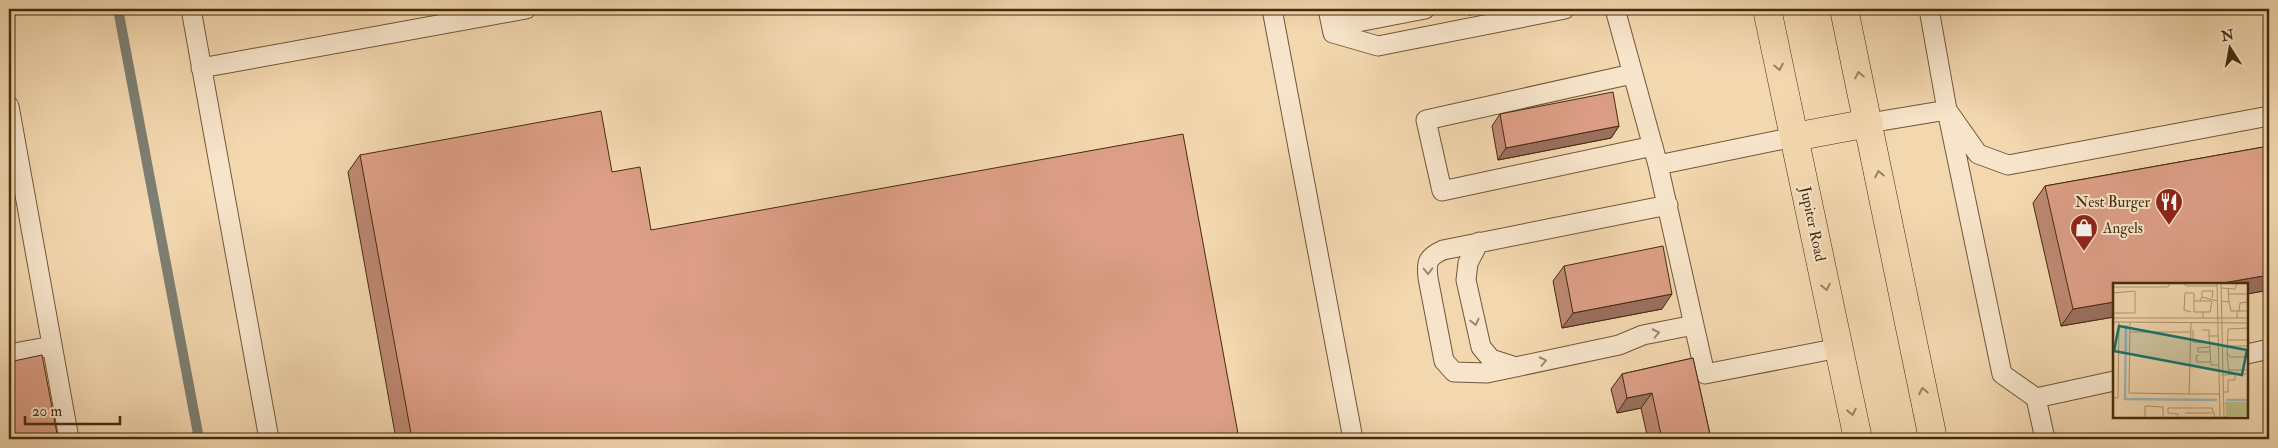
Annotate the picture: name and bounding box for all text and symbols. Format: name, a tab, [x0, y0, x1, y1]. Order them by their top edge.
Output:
north arrow	[2206, 22, 2256, 72]
text: N	[2219, 26, 2236, 45]
one-way arrow	[1773, 63, 1784, 72]
one-way arrow	[1854, 71, 1864, 80]
one-way arrow	[1875, 170, 1885, 178]
street label: Jupiter Road	[1794, 184, 1830, 264]
restaurant icon: Nest Burger	[2154, 187, 2184, 226]
place label: Nest Burger	[2075, 193, 2150, 212]
shop icon: Angels	[2069, 213, 2099, 252]
place label: Angels	[2102, 219, 2143, 238]
one-way arrow	[1423, 267, 1433, 275]
one-way arrow	[1820, 283, 1831, 292]
inset map	[2113, 283, 2248, 418]
one-way arrow	[1469, 317, 1480, 326]
one-way arrow	[1652, 328, 1661, 339]
one-way arrow	[1538, 357, 1547, 367]
one-way arrow	[1918, 387, 1929, 396]
scale bar	[25, 393, 120, 425]
text: 20 m	[32, 402, 62, 421]
one-way arrow	[1846, 408, 1857, 417]

